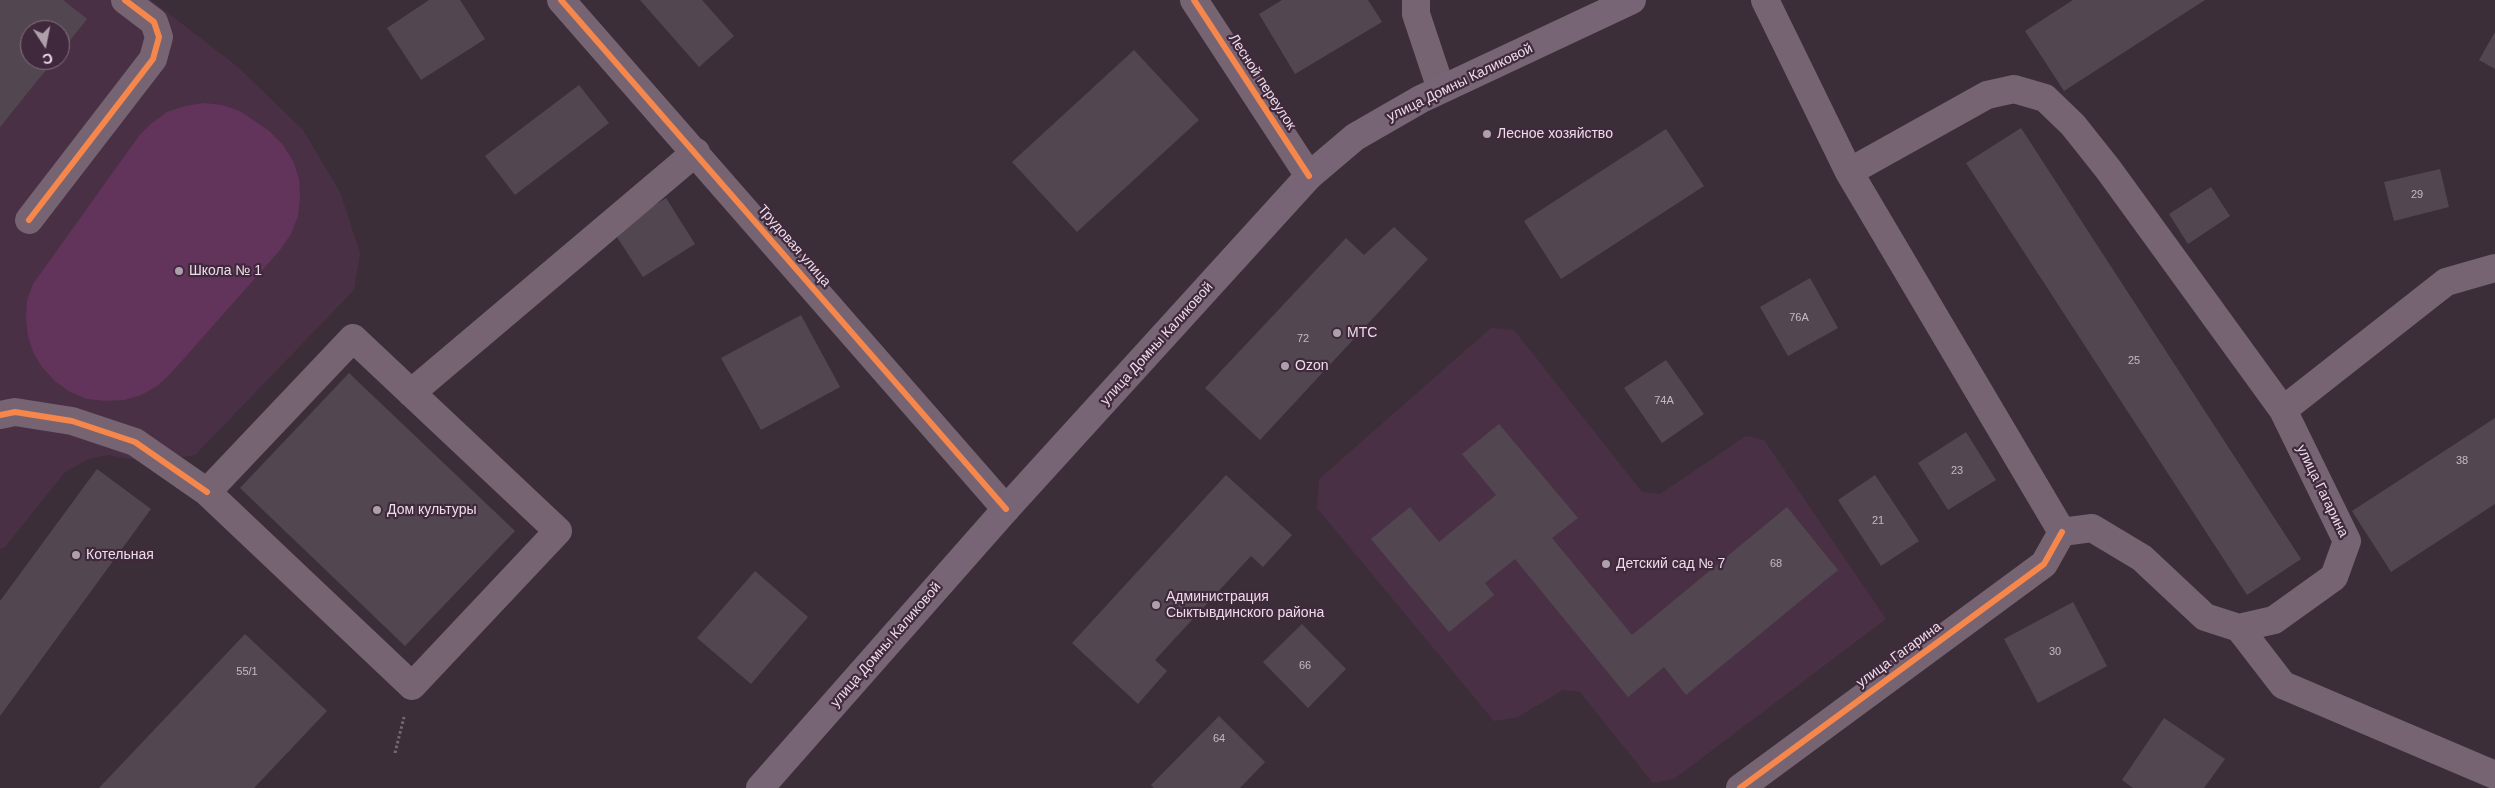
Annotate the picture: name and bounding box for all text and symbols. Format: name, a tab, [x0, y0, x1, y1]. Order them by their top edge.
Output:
north arrow	[20, 20, 70, 70]
street label: Лесной переулок	[1225, 31, 1299, 133]
street label: улица Домны Каликовой	[1384, 40, 1536, 126]
text: С	[41, 50, 54, 68]
place label: Лесное хозяйство	[1497, 126, 1613, 142]
marker: Лесное хозяйство	[1481, 128, 1493, 140]
house number: 29	[2411, 188, 2423, 202]
street label: Трудовая улица	[754, 202, 834, 290]
place label: Школа № 1	[189, 263, 262, 279]
marker: Школа № 1	[173, 265, 185, 277]
street label: улица Домны Каликовой	[1097, 279, 1217, 409]
house number: 76А	[1789, 311, 1809, 325]
place label: МТС	[1347, 325, 1377, 341]
marker: МТС	[1331, 327, 1343, 339]
house number: 72	[1297, 332, 1309, 346]
house number: 25	[2128, 354, 2140, 368]
place label: Ozon	[1295, 358, 1328, 374]
marker: Ozon	[1279, 360, 1291, 372]
house number: 74А	[1654, 394, 1674, 408]
street label: улица Гагарина	[2292, 442, 2352, 540]
house number: 38	[2456, 454, 2468, 468]
house number: 23	[1951, 464, 1963, 478]
place label: Дом культуры	[387, 502, 477, 518]
marker: Дом культуры	[371, 504, 383, 516]
house number: 21	[1872, 514, 1884, 528]
place label: Котельная	[86, 547, 154, 563]
marker: Котельная	[70, 549, 82, 561]
place label: Детский сад № 7	[1616, 556, 1725, 572]
house number: 68	[1770, 557, 1782, 571]
marker: Детский сад № 7	[1600, 558, 1612, 570]
street label: улица Домны Каликовой	[827, 579, 945, 711]
place label: Администрация Сыктывдинского района	[1166, 589, 1324, 622]
marker: Администрация Сыктывдинского района	[1150, 599, 1162, 611]
street label: улица Гагарина	[1853, 619, 1945, 691]
house number: 30	[2049, 645, 2061, 659]
house number: 66	[1299, 659, 1311, 673]
house number: 55/1	[236, 665, 258, 679]
house number: 64	[1213, 732, 1225, 746]

